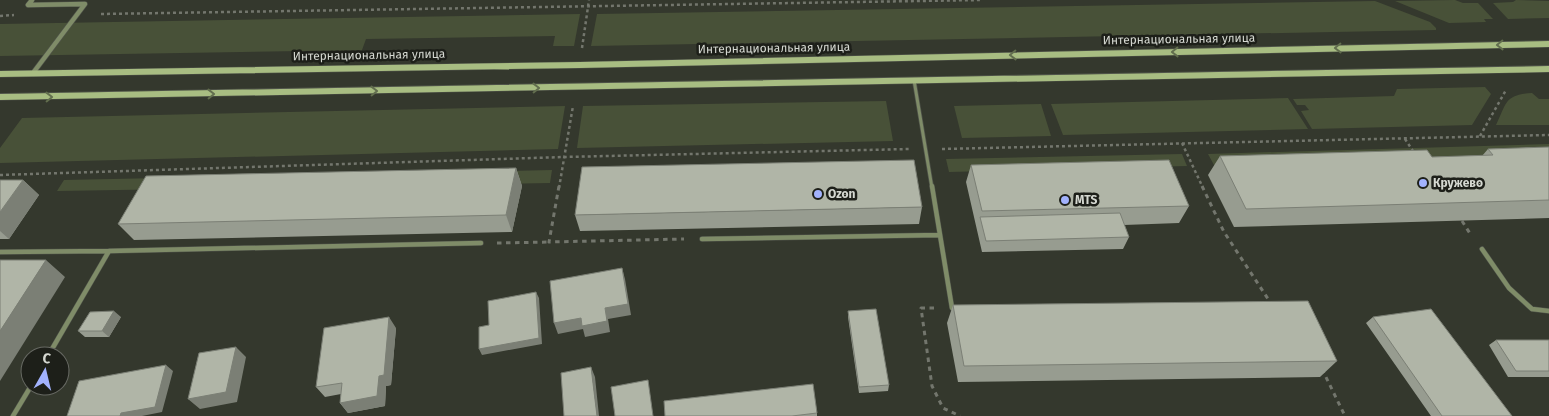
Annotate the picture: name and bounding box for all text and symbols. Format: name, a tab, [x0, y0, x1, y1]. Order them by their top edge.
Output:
street label: Интернациональная улица	[1103, 31, 1255, 47]
street label: Интернациональная улица	[698, 40, 850, 56]
one-way arrow	[1496, 40, 1504, 50]
one-way arrow	[1334, 43, 1342, 54]
street label: Интернациональная улица	[293, 47, 445, 63]
one-way arrow	[1171, 47, 1179, 57]
one-way arrow	[1009, 50, 1017, 61]
one-way arrow	[532, 83, 540, 94]
one-way arrow	[370, 86, 378, 96]
one-way arrow	[208, 89, 215, 99]
one-way arrow	[45, 91, 53, 102]
place label: Кружево	[1433, 176, 1483, 190]
marker: Кружево	[1417, 177, 1429, 189]
place label: Ozon	[828, 187, 856, 201]
marker: Ozon	[812, 188, 824, 200]
place label: MTS	[1075, 193, 1097, 207]
marker: MTS	[1059, 194, 1071, 206]
north arrow	[20, 346, 70, 396]
text: С	[42, 350, 52, 368]

